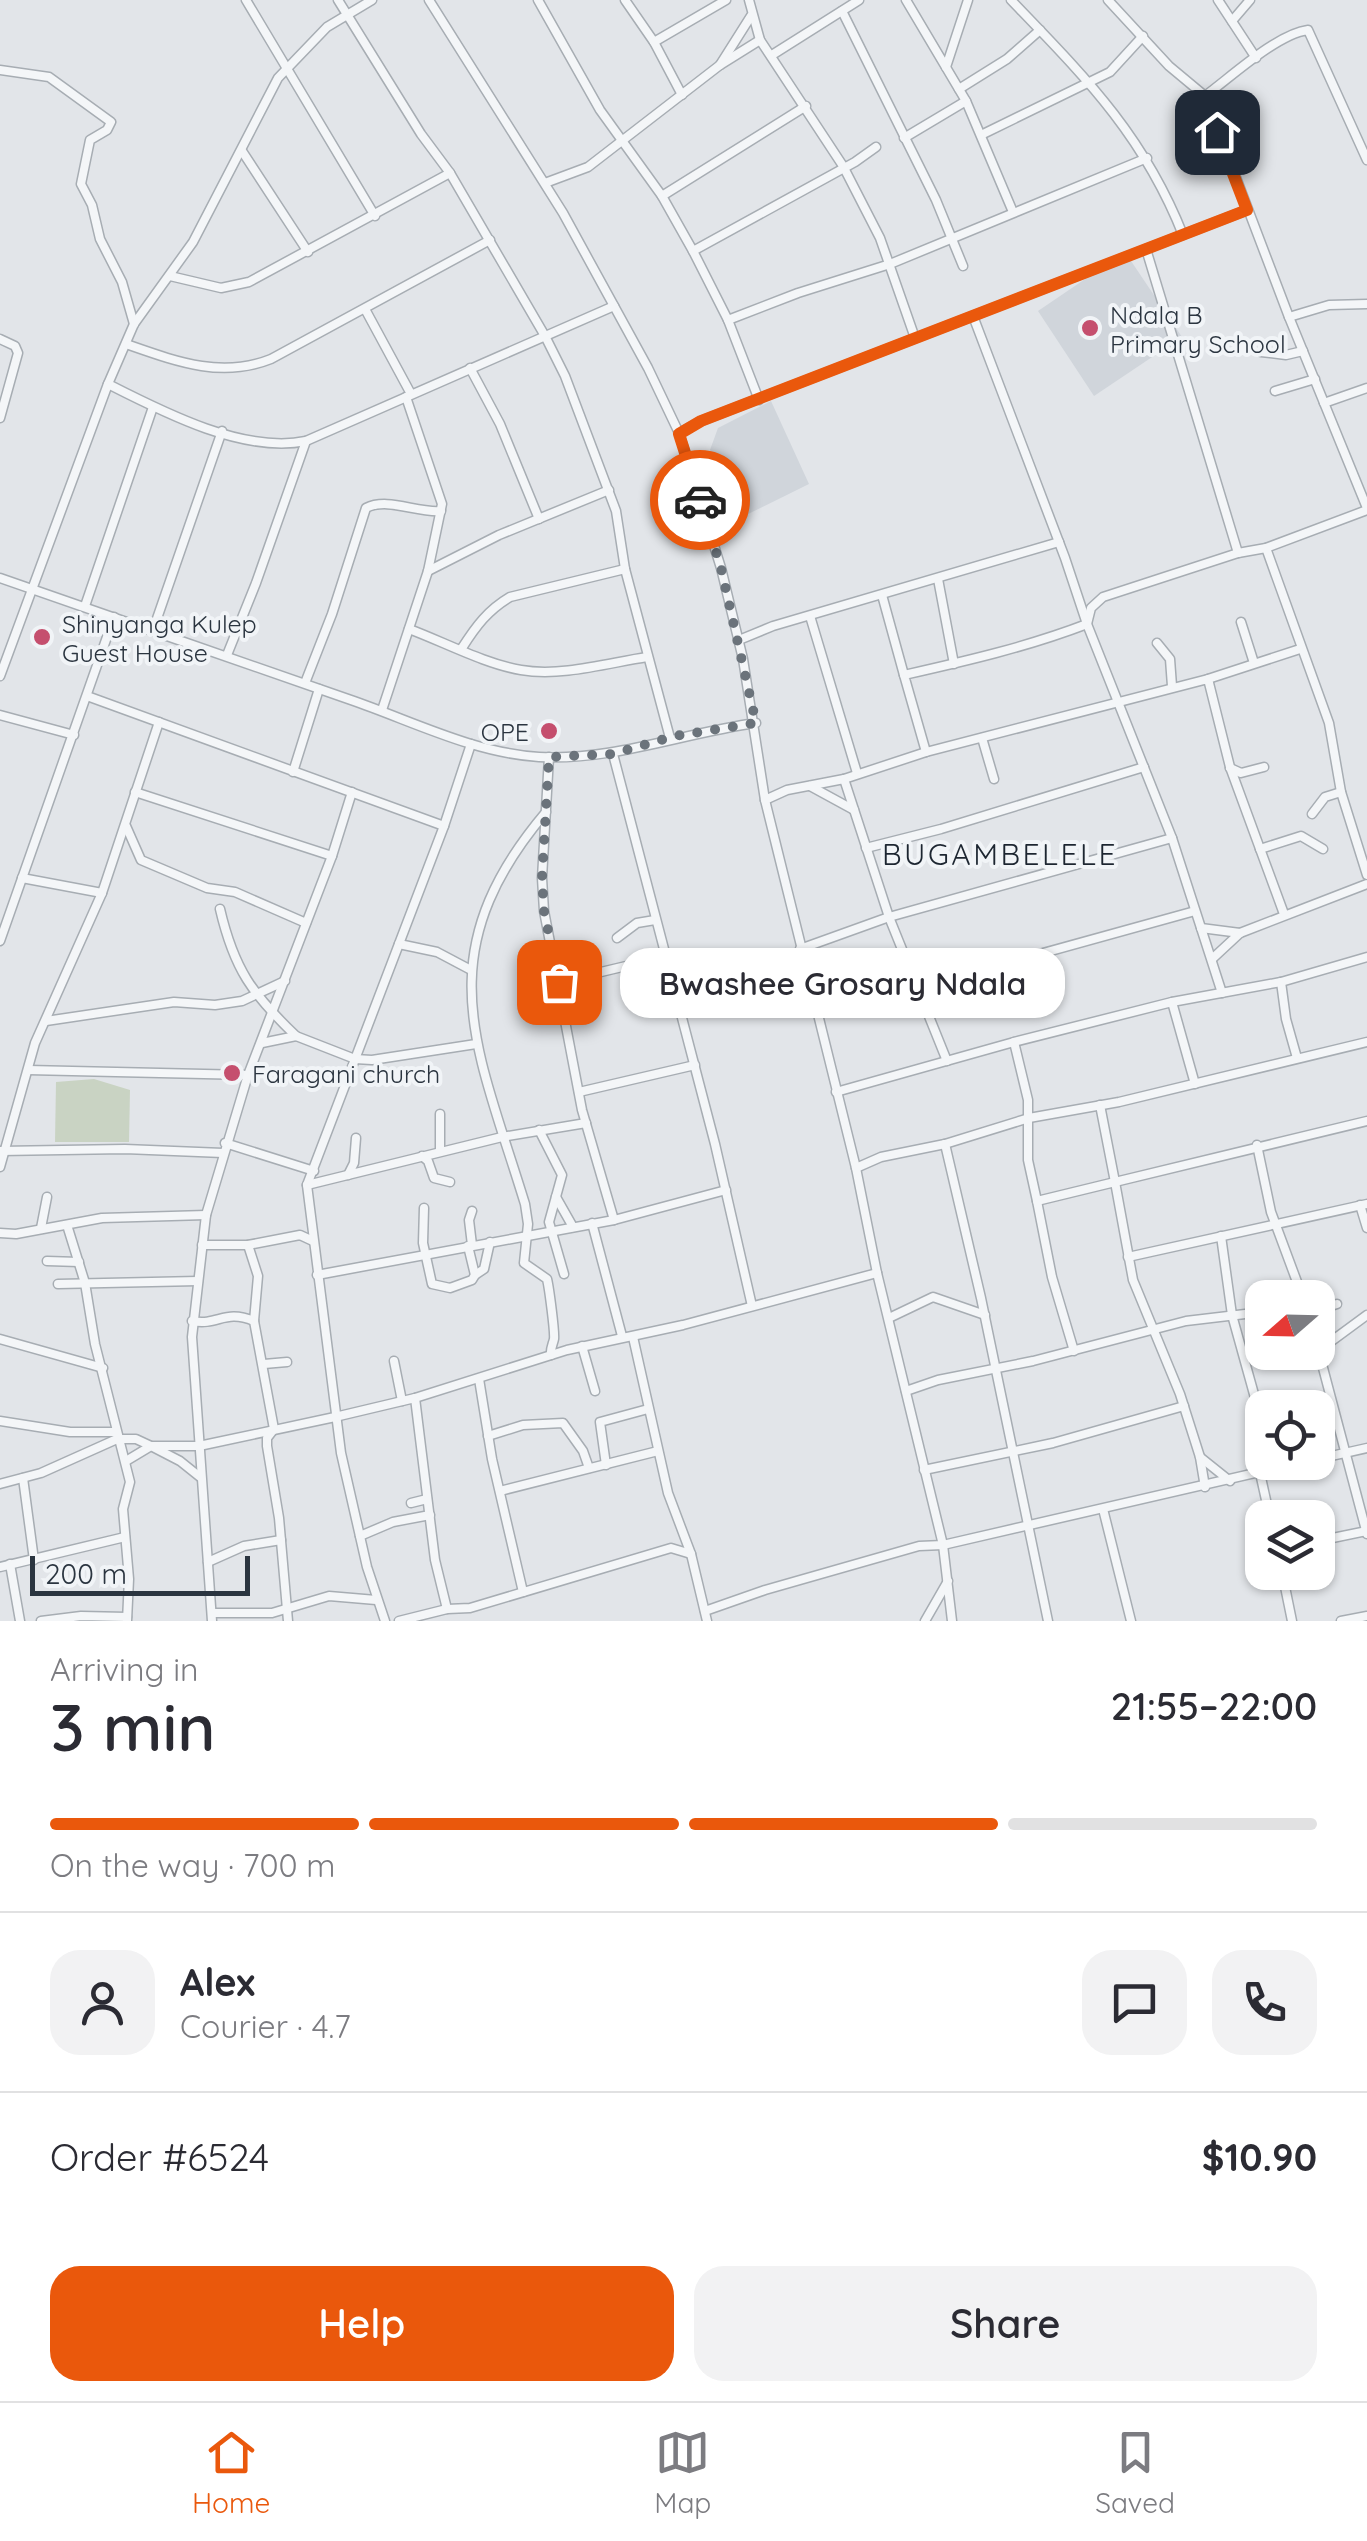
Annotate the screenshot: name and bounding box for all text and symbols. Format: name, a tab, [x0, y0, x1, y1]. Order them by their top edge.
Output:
pin	[1175, 90, 1260, 175]
icon: home	[1190, 105, 1245, 160]
place label: Ndala B Primary School	[1110, 299, 1286, 359]
marker: Ndala B Primary School	[1079, 317, 1101, 339]
courier	[650, 450, 750, 550]
icon: car	[673, 473, 728, 528]
place label: Shinyanga Kulep Guest House	[62, 608, 257, 668]
marker: Shinyanga Kulep Guest House	[31, 626, 53, 648]
place label: OPE	[481, 716, 529, 747]
marker: OPE	[538, 720, 560, 742]
district label: BUGAMBELELE	[882, 835, 1118, 873]
pin	[517, 940, 602, 1025]
callout: Bwashee Grosary Ndala	[619, 947, 1064, 1017]
icon: bag	[532, 955, 587, 1010]
text: Bwashee Grosary Ndala	[659, 963, 1026, 1003]
place label: Faragani church	[252, 1058, 440, 1089]
marker: Faragani church	[221, 1062, 243, 1084]
north arrow	[1245, 1280, 1335, 1370]
map controls	[1245, 1280, 1335, 1590]
button: locate	[1245, 1390, 1335, 1480]
button: layers	[1245, 1500, 1335, 1590]
scale bar	[30, 1551, 250, 1596]
text: 200 m	[45, 1556, 127, 1591]
text: Arriving in	[50, 1649, 199, 1689]
text: 21:55–22:00	[1111, 1682, 1317, 1730]
text: 3 min	[50, 1686, 216, 1767]
text: On the way · 700 m	[50, 1845, 335, 1885]
button: person	[50, 1950, 155, 2055]
button: chat	[1082, 1950, 1187, 2055]
button: phone	[1212, 1950, 1317, 2055]
text: Alex	[180, 1958, 255, 2006]
text: Courier · 4.7	[180, 2006, 351, 2046]
text: Order #6524	[50, 2133, 269, 2181]
text: $10.90	[1202, 2133, 1317, 2181]
button: Help	[50, 2266, 674, 2381]
button: Share	[694, 2266, 1317, 2381]
tab: Home	[192, 2425, 270, 2520]
tab: Map	[654, 2425, 711, 2520]
tab: Saved	[1095, 2425, 1175, 2520]

